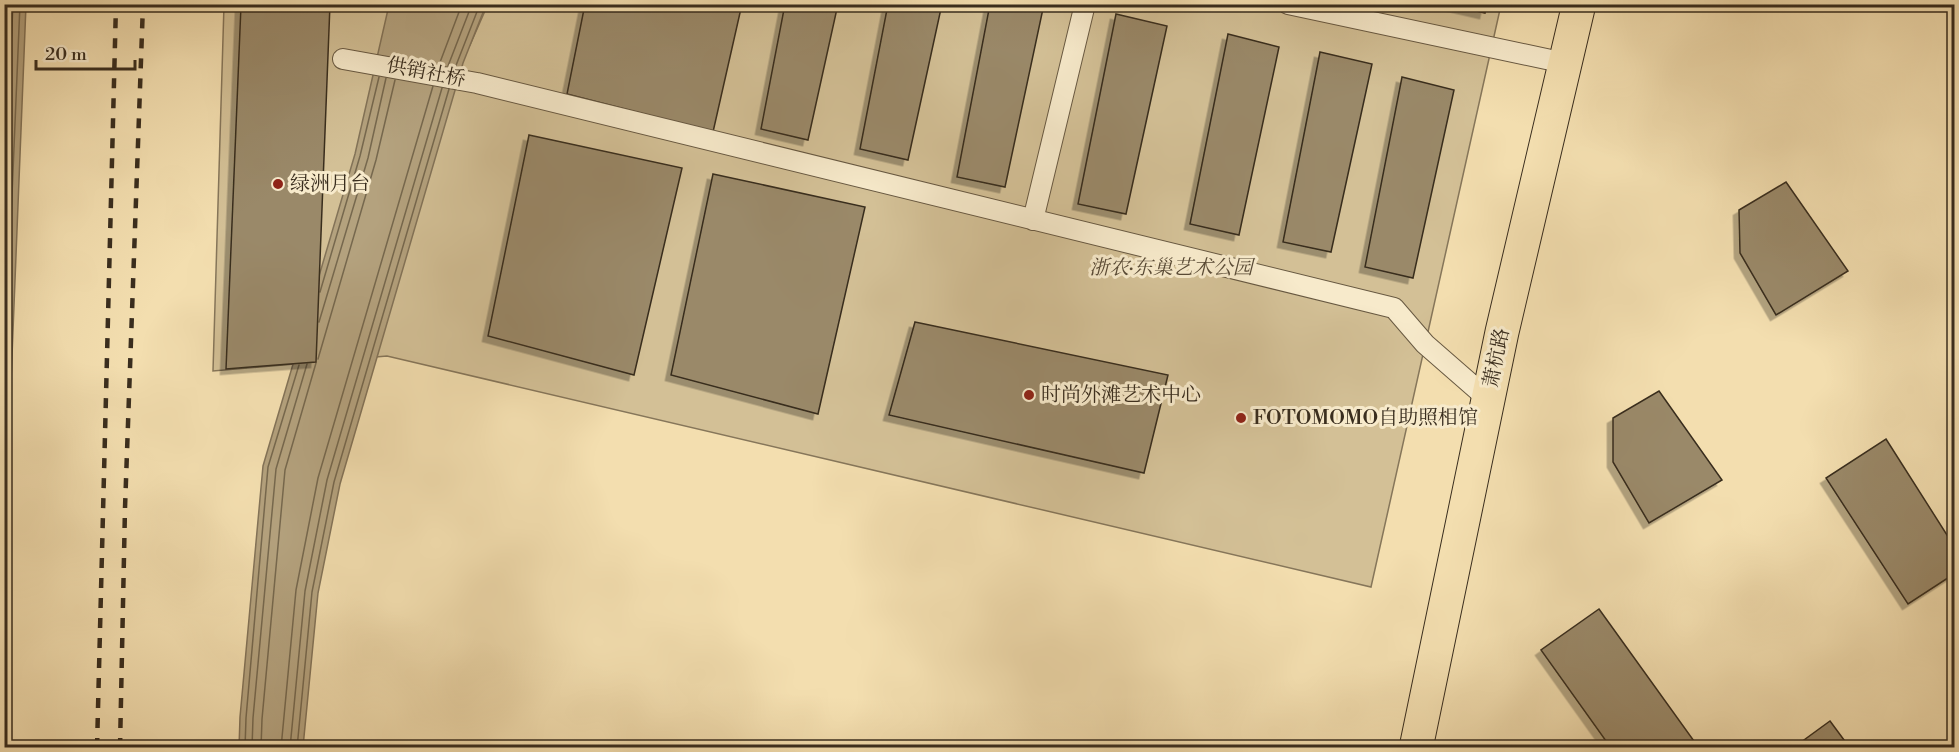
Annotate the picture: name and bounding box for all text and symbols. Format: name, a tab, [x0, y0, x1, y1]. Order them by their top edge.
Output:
scale bar	[36, 33, 135, 71]
text: 20 m	[45, 43, 87, 66]
street label: 供销社桥	[384, 53, 468, 93]
place label: 绿洲月台	[290, 172, 370, 197]
marker: 绿洲月台	[271, 177, 285, 191]
park label: 浙农·东巢艺术公园	[1089, 256, 1256, 281]
street label: 萧杭路	[1479, 326, 1515, 390]
place label: 时尚外滩艺术中心	[1041, 383, 1201, 408]
marker: 时尚外滩艺术中心	[1022, 388, 1036, 402]
place label: FOTOMOMO自助照相馆	[1253, 406, 1478, 431]
marker: FOTOMOMO自助照相馆	[1234, 411, 1248, 425]

